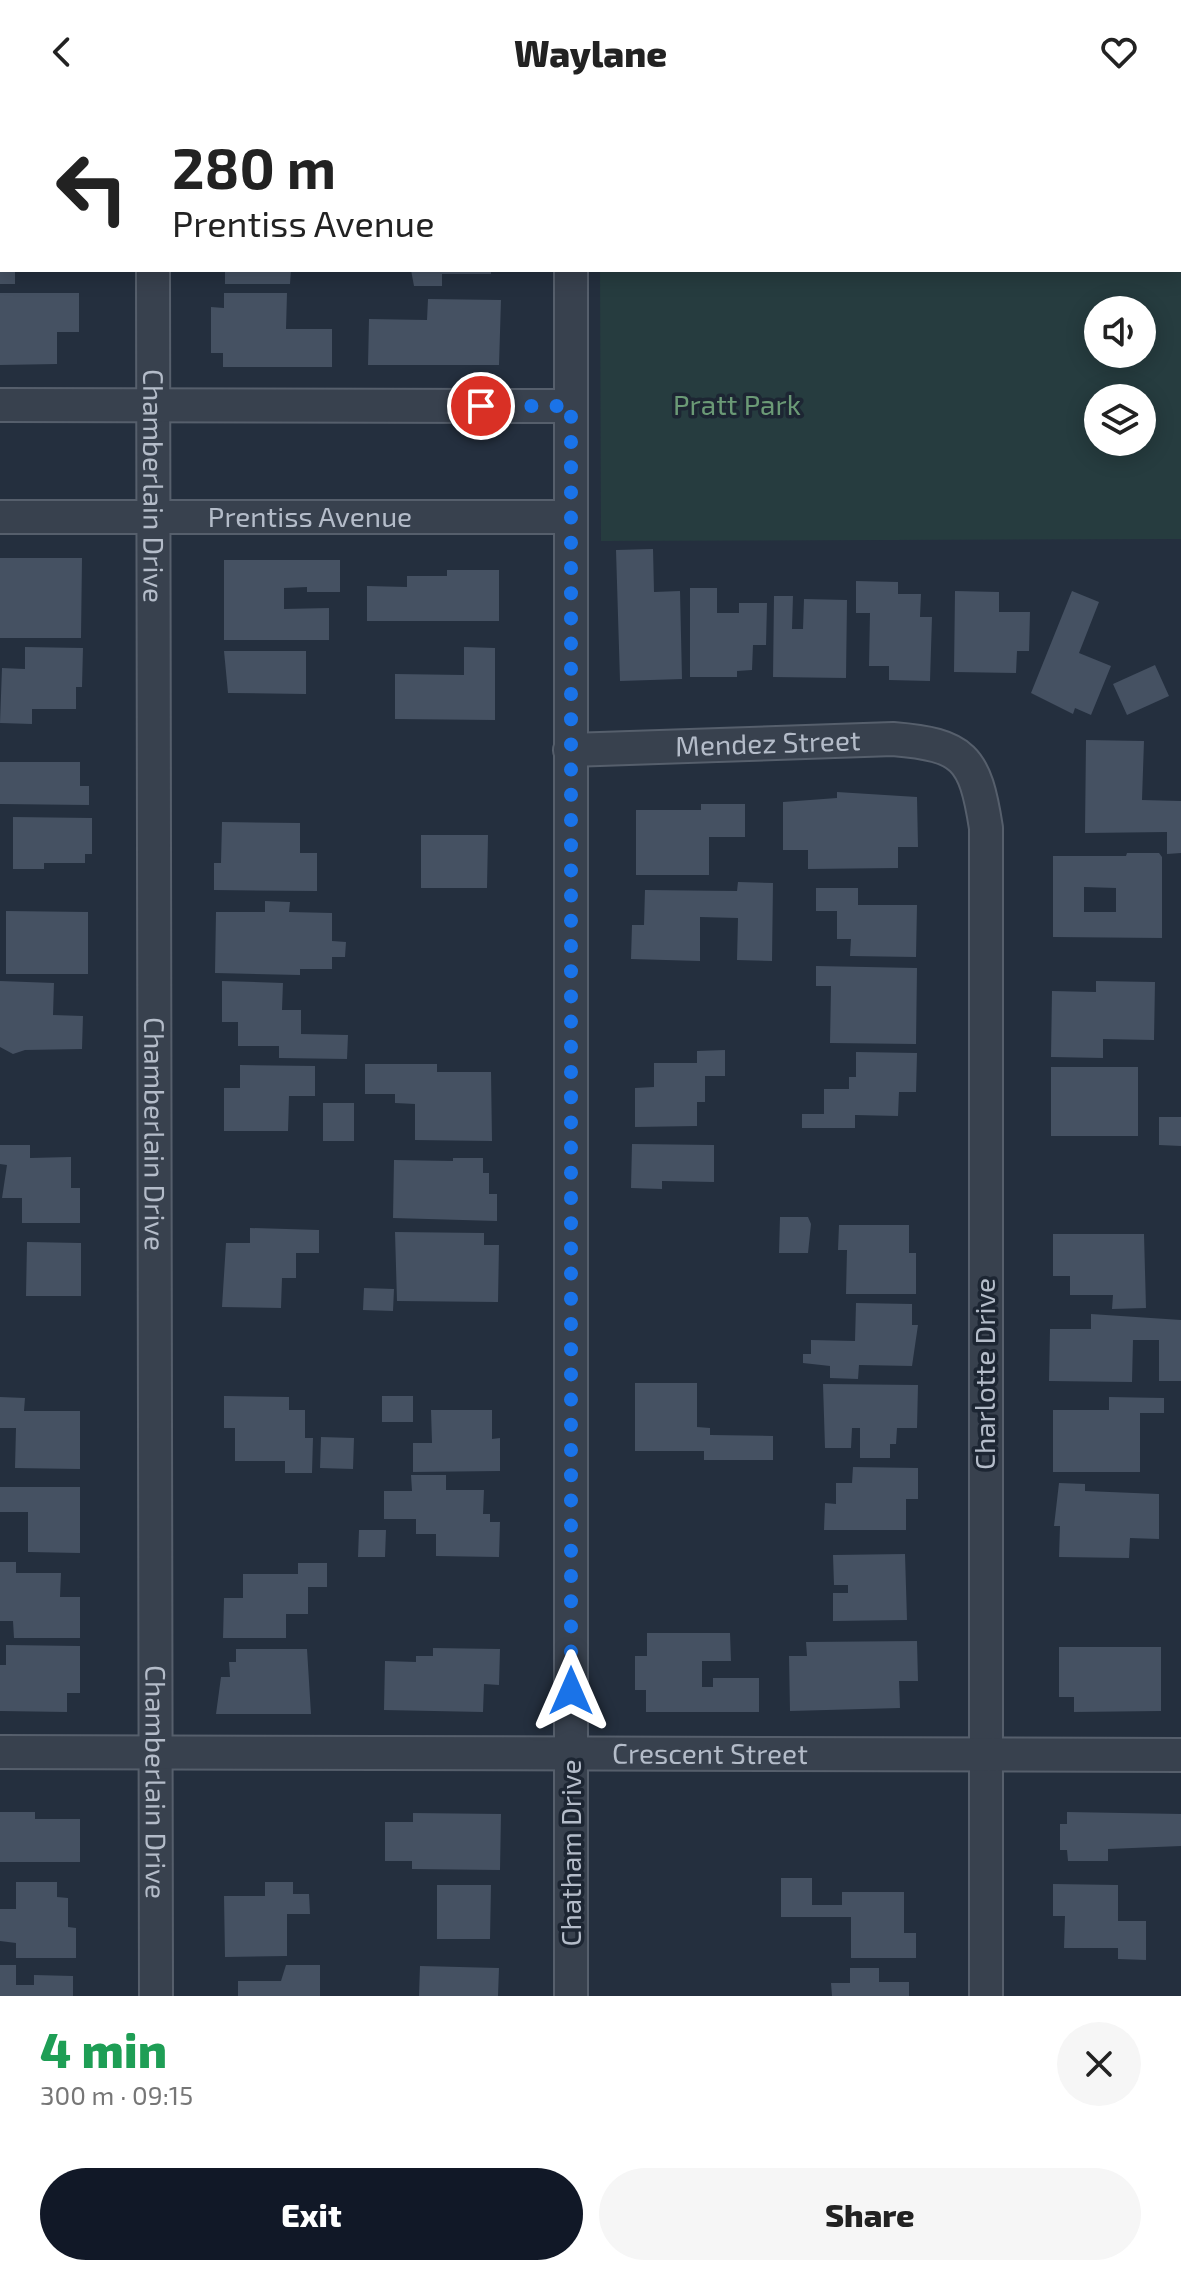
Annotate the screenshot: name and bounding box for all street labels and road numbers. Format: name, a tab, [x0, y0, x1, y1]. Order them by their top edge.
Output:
street label: Chamberlain Drive	[137, 369, 172, 603]
street label: Prentiss Avenue	[208, 499, 412, 533]
street label: Mendez Street	[675, 722, 861, 762]
street label: Chamberlain Drive	[138, 1017, 173, 1251]
street label: Charlotte Drive	[967, 1278, 1001, 1470]
street label: Chamberlain Drive	[139, 1665, 174, 1899]
street label: Crescent Street	[612, 1736, 808, 1770]
street label: Chatham Drive	[553, 1759, 587, 1947]

